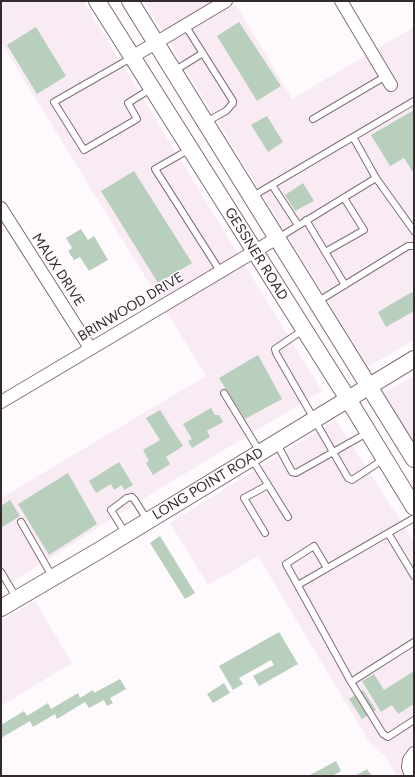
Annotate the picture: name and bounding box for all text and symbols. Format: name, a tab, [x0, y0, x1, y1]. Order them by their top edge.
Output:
street label: GESSNER ROAD	[221, 205, 291, 303]
street label: MAUX DRIVE	[28, 230, 88, 310]
street label: BRINWOOD DRIVE	[75, 269, 187, 345]
street label: LONG POINT ROAD	[150, 444, 266, 524]

